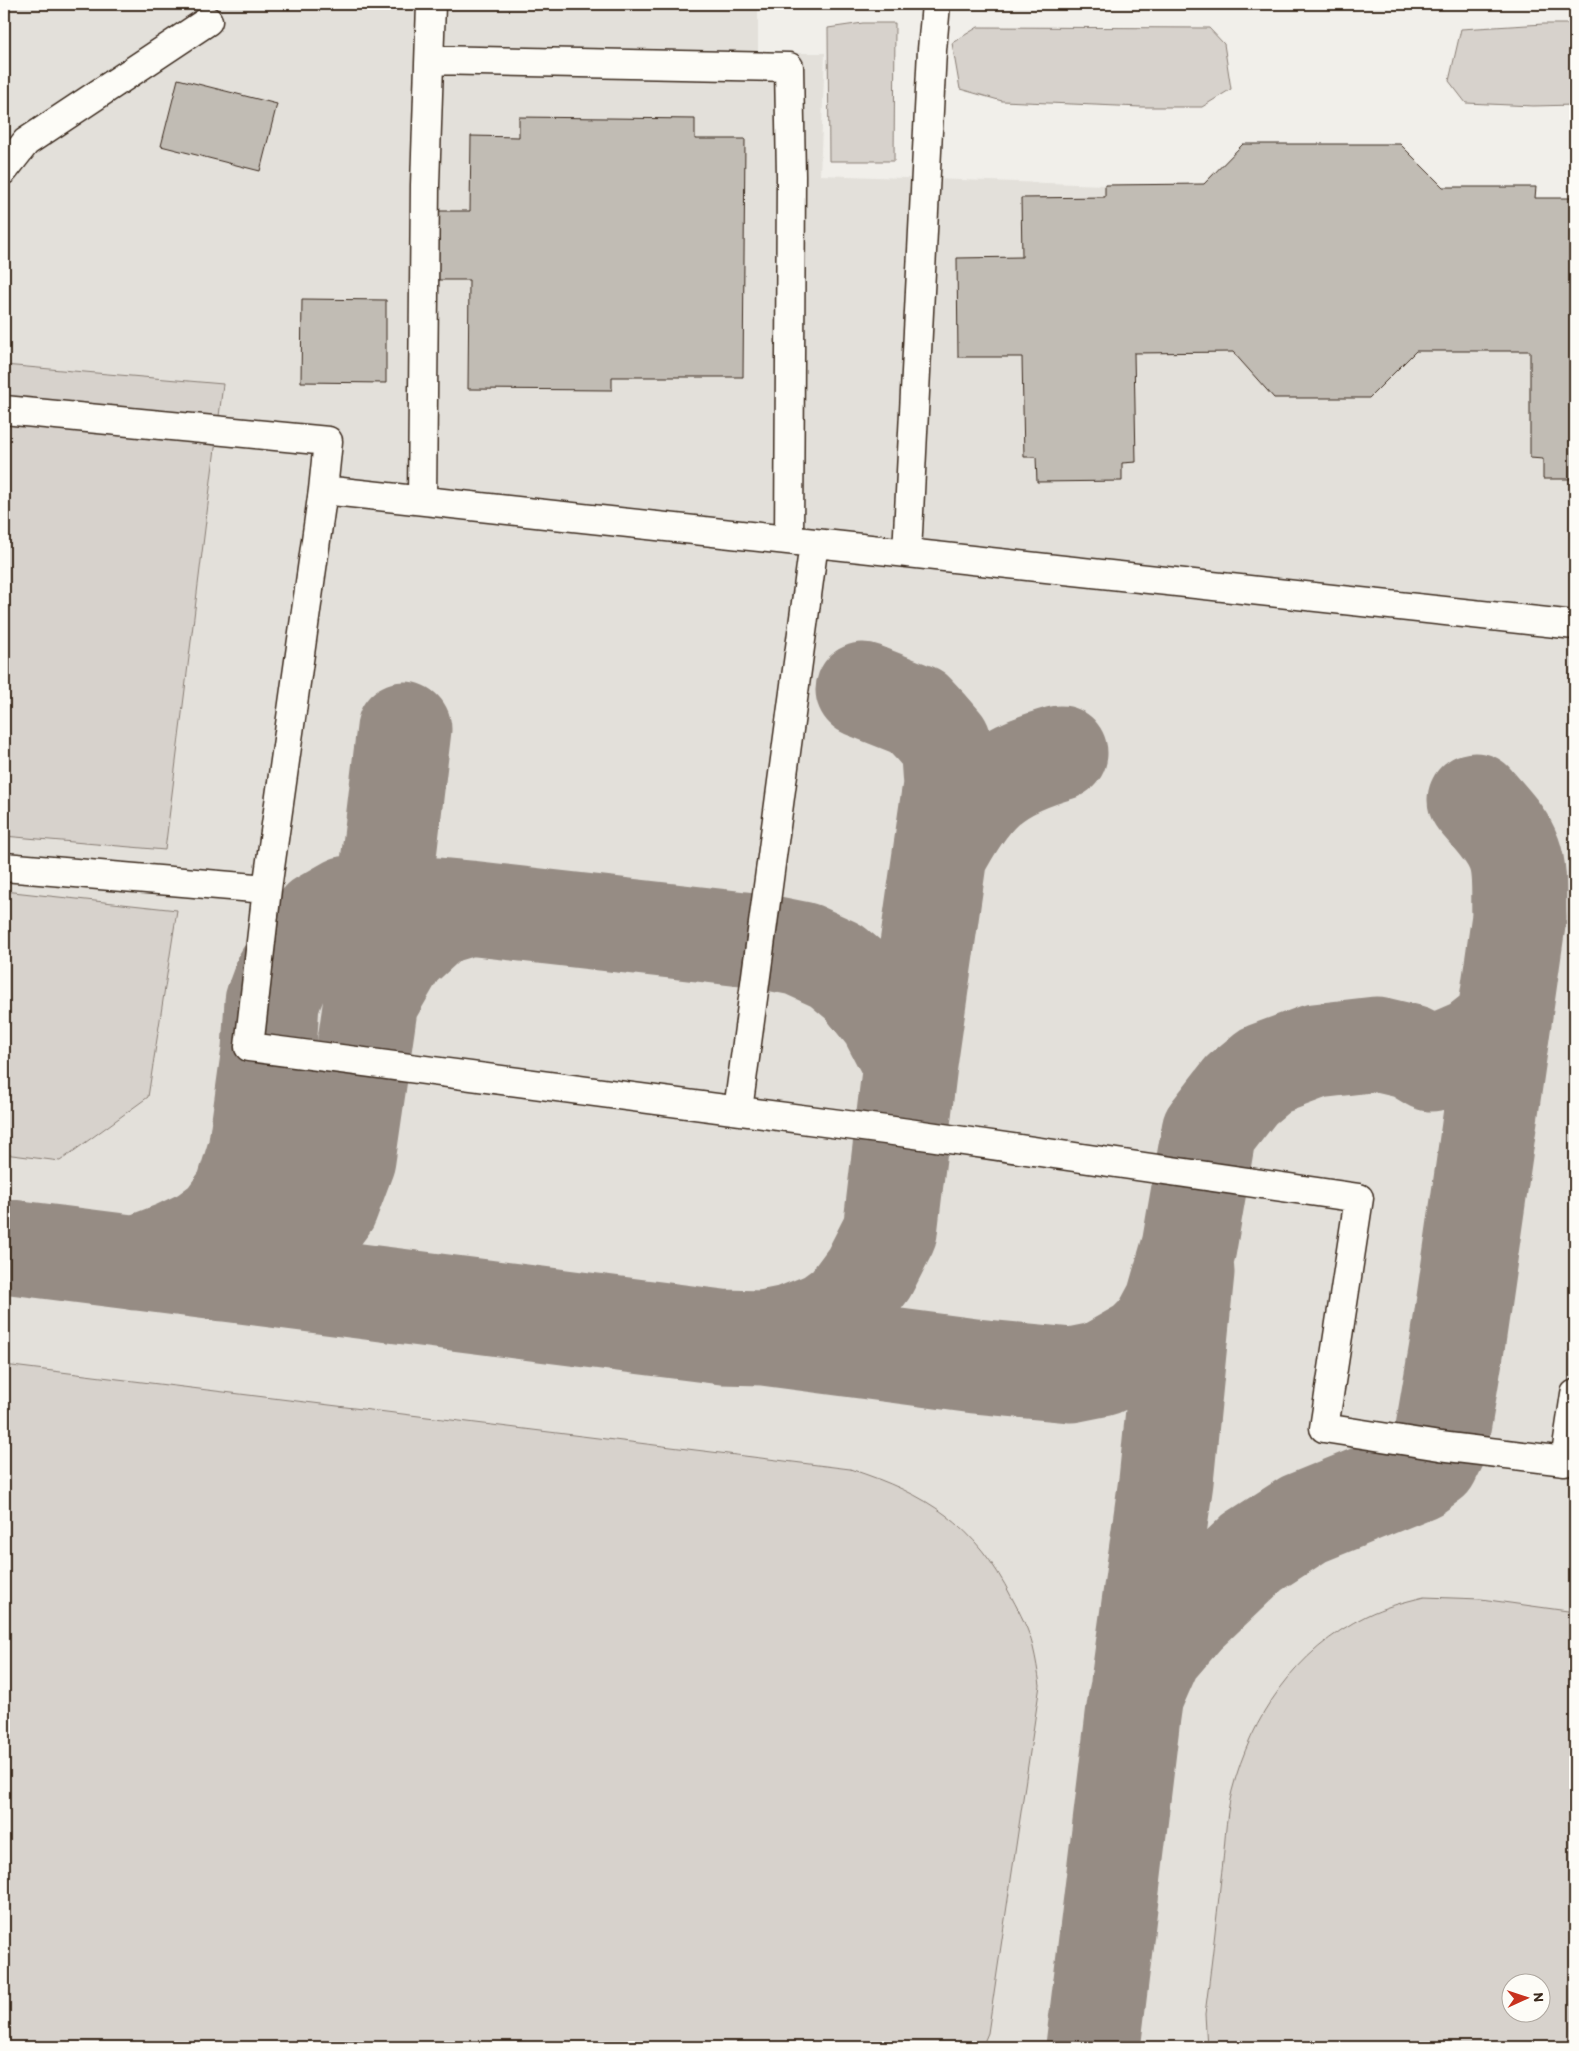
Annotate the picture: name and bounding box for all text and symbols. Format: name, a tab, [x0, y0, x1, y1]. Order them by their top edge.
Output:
north arrow	[1502, 1974, 1552, 2024]
text: N	[1530, 1992, 1547, 2003]

